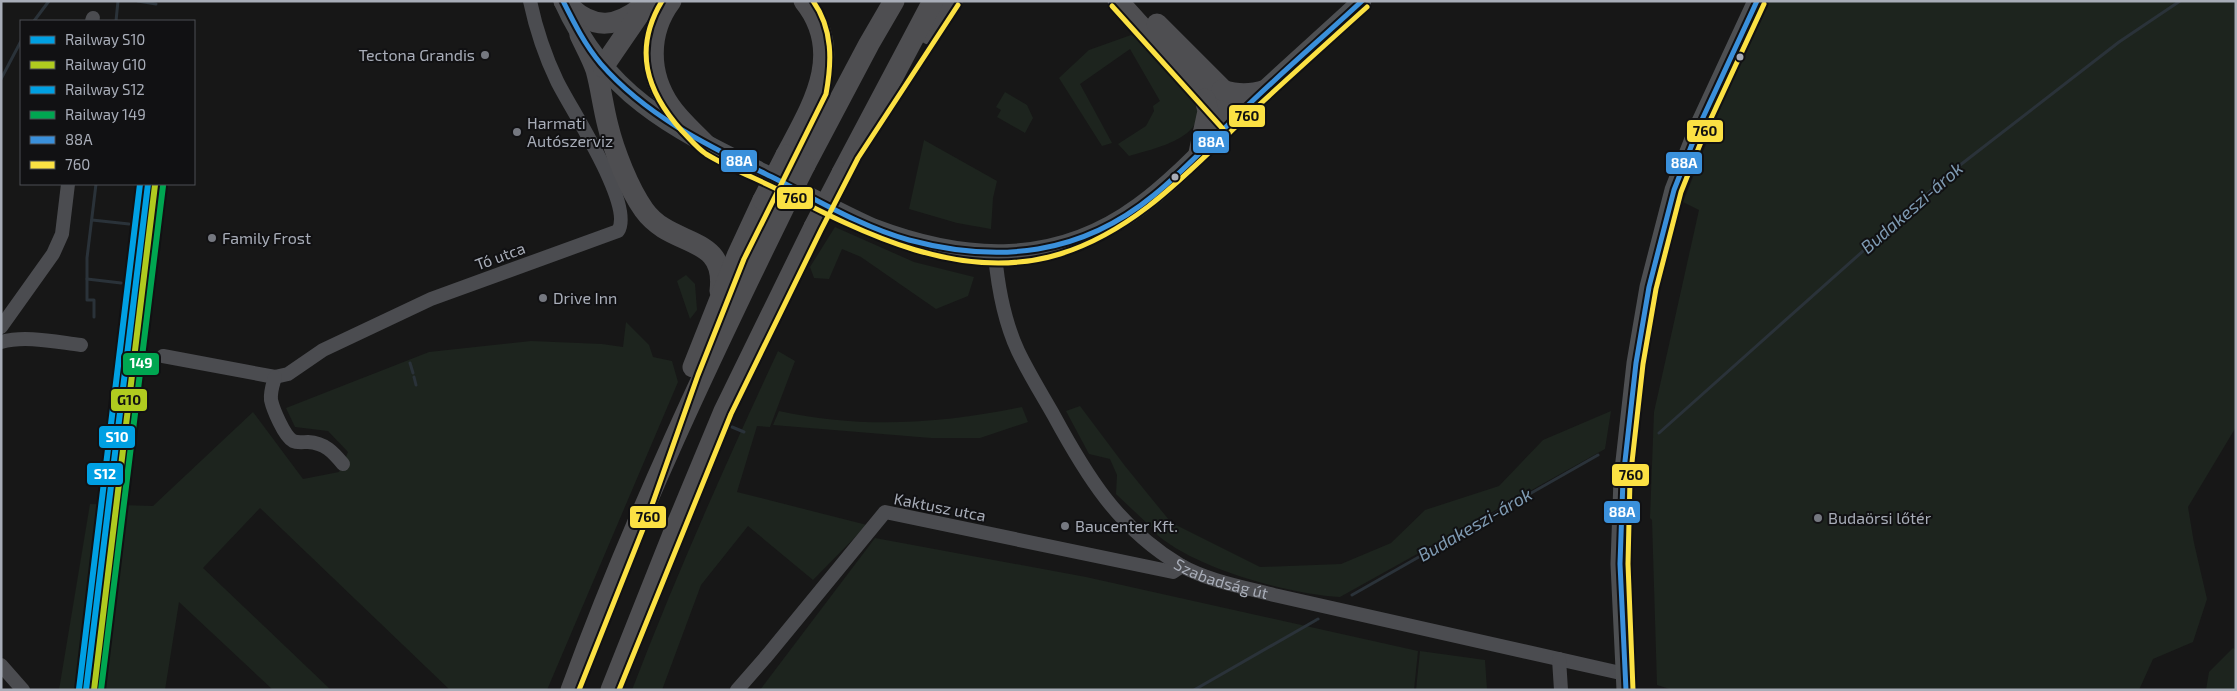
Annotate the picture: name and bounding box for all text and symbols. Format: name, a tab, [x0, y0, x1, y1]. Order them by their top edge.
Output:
legend	[20, 20, 195, 185]
text: Railway S10	[65, 30, 145, 48]
place label: Tectona Grandis	[358, 45, 475, 64]
marker: Tectona Grandis	[479, 49, 491, 61]
unlabelled marker	[1735, 52, 1745, 62]
text: Railway G10	[65, 55, 146, 73]
text: Railway S12	[65, 80, 145, 98]
line badge: 760	[1228, 104, 1266, 128]
text: Railway 149	[65, 105, 146, 123]
text: 760	[1235, 107, 1259, 124]
place label: Harmati Autószerviz	[527, 113, 613, 150]
line badge: 760	[1686, 119, 1724, 143]
text: 760	[1693, 122, 1717, 139]
marker: Harmati Autószerviz	[511, 126, 523, 138]
text: 88A	[65, 130, 93, 148]
line badge: 88A	[1192, 130, 1230, 154]
text: 88A	[1198, 133, 1225, 150]
line badge: 88A	[720, 149, 758, 173]
line badge: 88A	[1665, 151, 1703, 175]
text: 88A	[726, 152, 753, 169]
text: 88A	[1671, 154, 1698, 171]
text: 760	[65, 155, 90, 173]
water label: Budakeszi-árok	[1856, 157, 1967, 258]
unlabelled marker	[1170, 172, 1180, 182]
line badge: 760	[776, 186, 814, 210]
text: 760	[783, 189, 807, 206]
place label: Family Frost	[222, 228, 311, 247]
marker: Family Frost	[206, 232, 218, 244]
street label: Tó utca	[472, 238, 528, 273]
place label: Drive Inn	[553, 288, 617, 307]
marker: Drive Inn	[537, 292, 549, 304]
line badge: 149	[122, 352, 160, 376]
text: 149	[129, 354, 153, 371]
line badge: G10	[110, 388, 148, 412]
text: G10	[117, 391, 141, 408]
line badge: S10	[98, 425, 136, 449]
text: S10	[105, 428, 129, 445]
line badge: S12	[86, 462, 124, 486]
line badge: 760	[1611, 463, 1650, 487]
text: S12	[94, 465, 116, 482]
text: 760	[1619, 466, 1643, 483]
water label: Budakeszi-árok	[1413, 483, 1536, 566]
street label: Kaktusz utca	[892, 488, 988, 525]
line badge: 88A	[1603, 500, 1641, 524]
text: 88A	[1609, 503, 1636, 520]
line badge: 760	[629, 505, 667, 529]
text: 760	[636, 508, 660, 525]
place label: Budaörsi lőtér	[1828, 508, 1932, 527]
marker: Budaörsi lőtér	[1812, 512, 1824, 524]
place label: Baucenter Kft.	[1075, 516, 1178, 535]
marker: Baucenter Kft.	[1059, 520, 1071, 532]
street label: Szabadság út	[1171, 554, 1270, 602]

